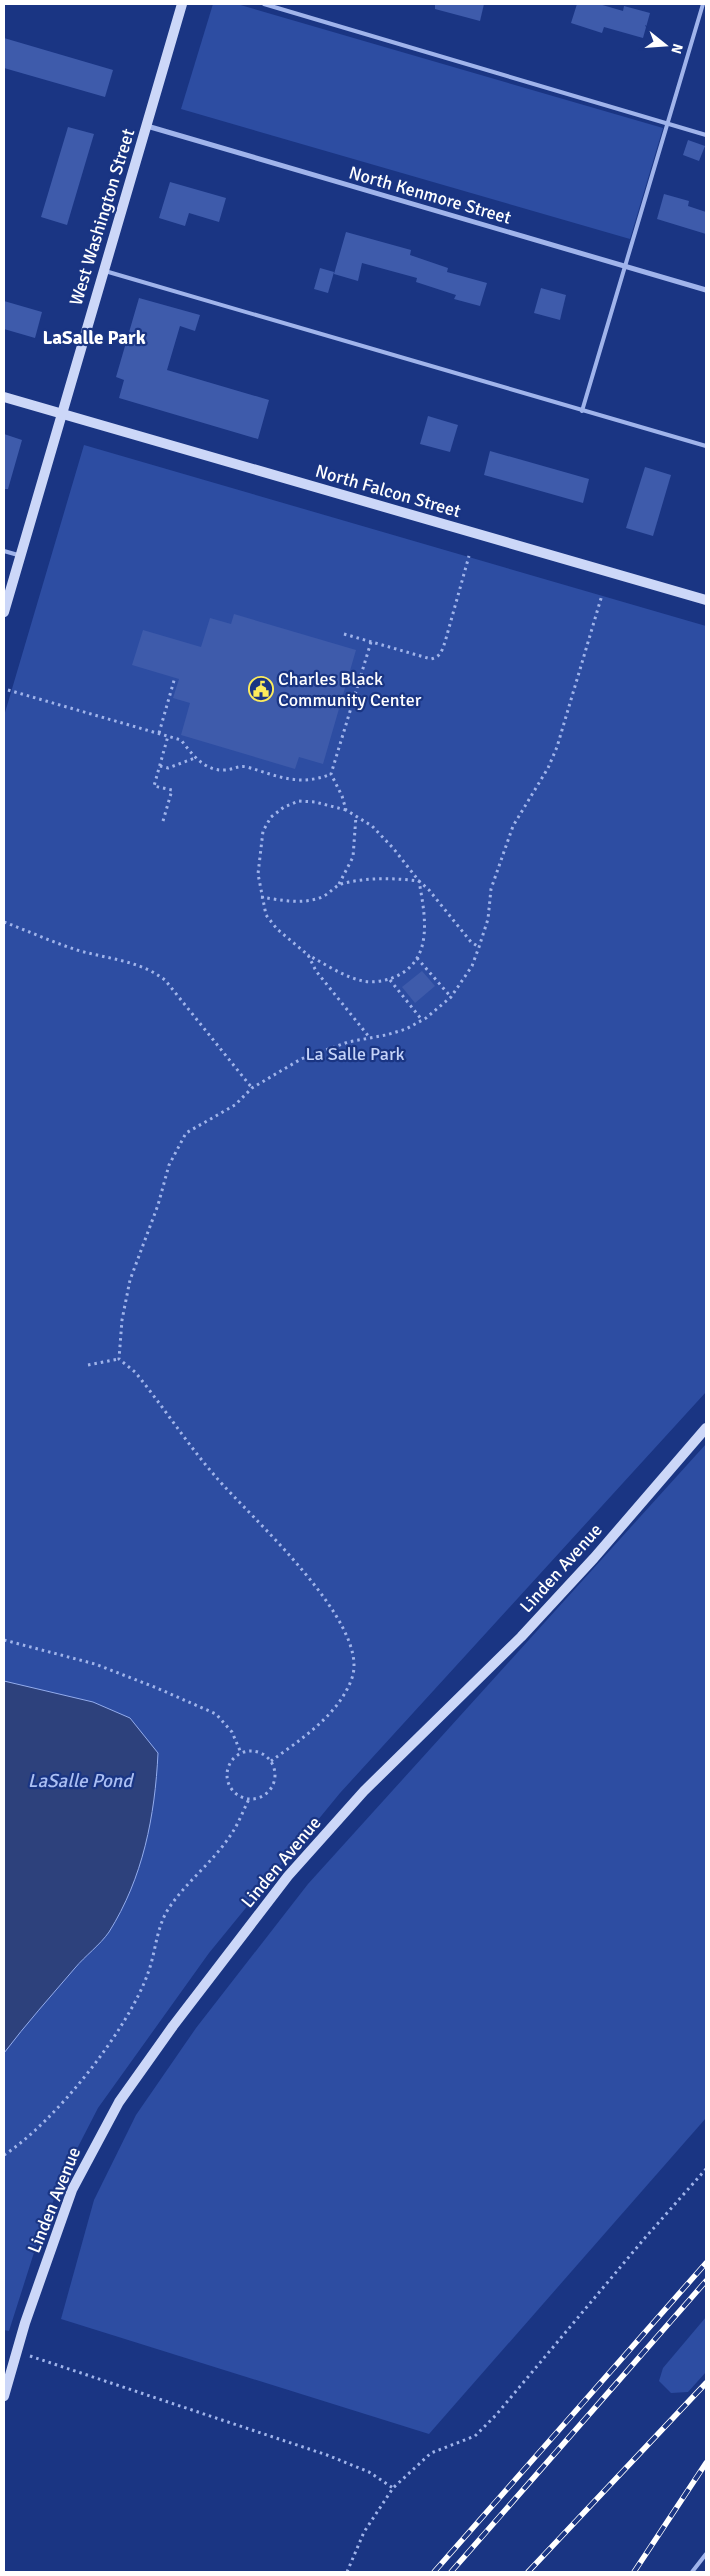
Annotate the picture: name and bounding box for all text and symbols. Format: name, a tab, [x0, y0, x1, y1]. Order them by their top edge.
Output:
north arrow	[640, 20, 690, 70]
text: N	[667, 42, 687, 56]
street label: West Washington Street	[65, 126, 139, 308]
street label: North Kenmore Street	[346, 161, 514, 229]
district label: LaSalle Park	[42, 326, 146, 350]
street label: North Falcon Street	[313, 460, 463, 522]
place label: Charles Black Community Center	[278, 668, 422, 711]
public building icon: Charles Black Community Center	[248, 676, 274, 702]
park label: La Salle Park	[305, 1043, 405, 1065]
street label: Linden Avenue	[515, 1519, 607, 1617]
water label: LaSalle Pond	[28, 1769, 134, 1793]
street label: Linden Avenue	[236, 1812, 326, 1912]
street label: Linden Avenue	[23, 2144, 85, 2256]

